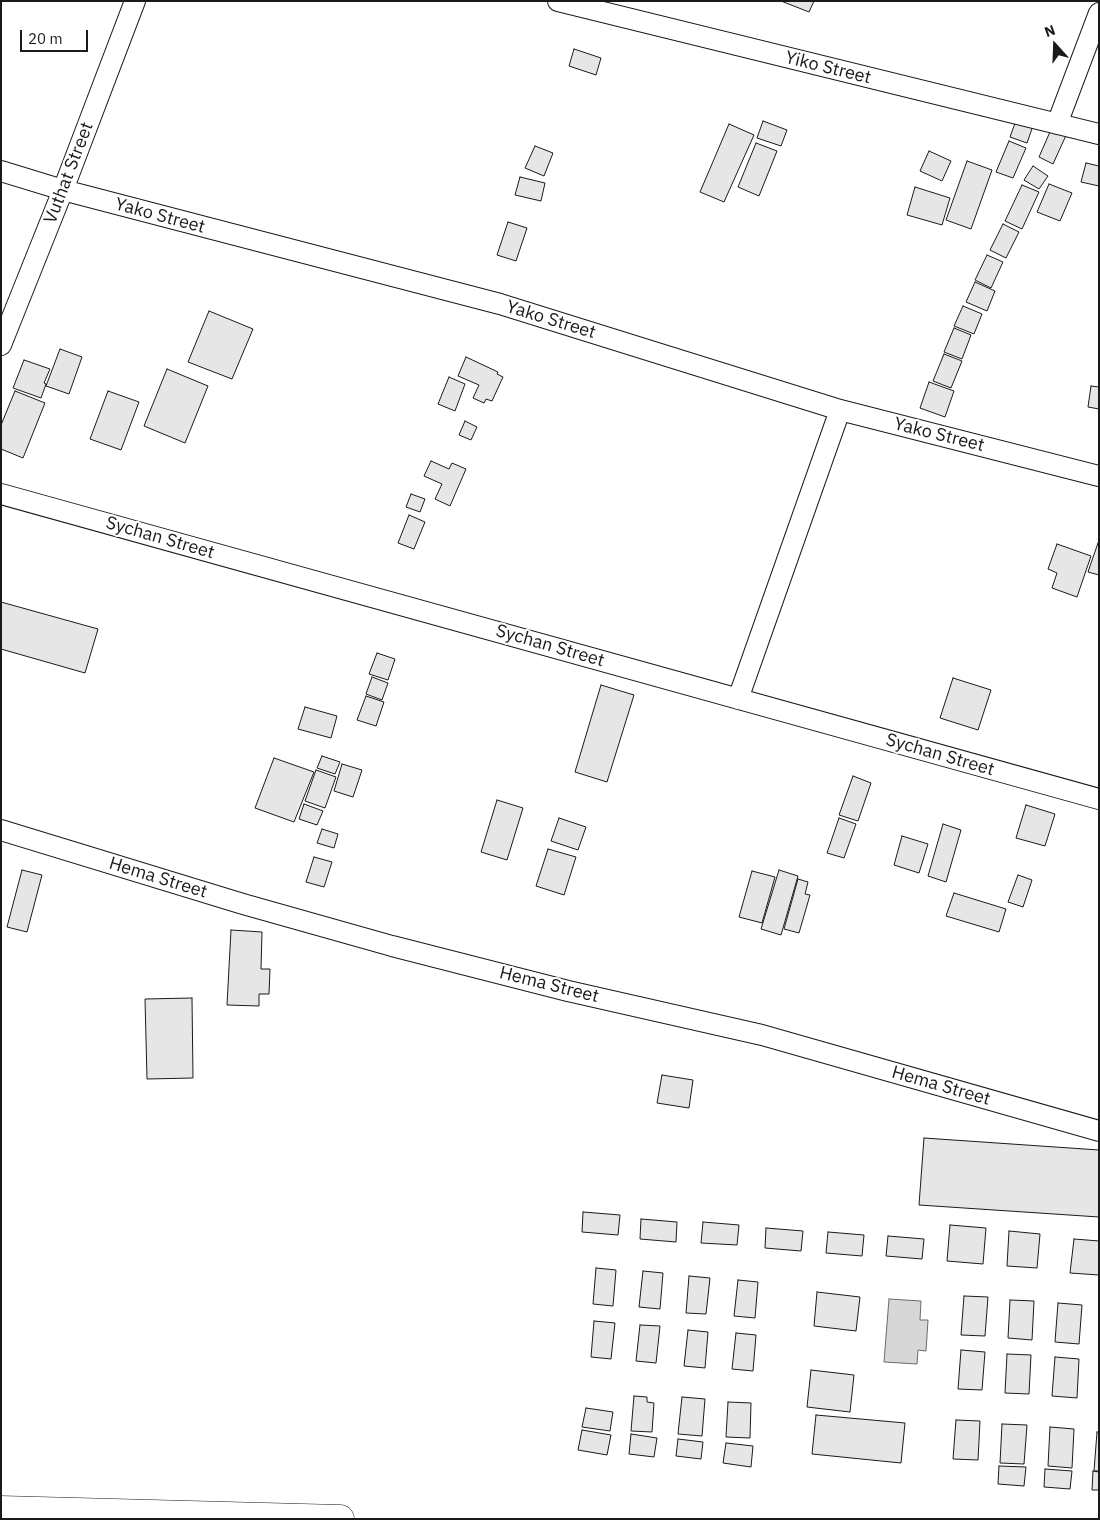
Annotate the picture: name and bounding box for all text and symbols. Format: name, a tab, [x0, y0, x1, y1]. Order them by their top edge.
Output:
scale bar	[22, 20, 90, 52]
north arrow	[1030, 20, 1080, 70]
text: N	[1042, 21, 1058, 41]
text: 20 m	[28, 29, 63, 48]
street label: Yiko Street	[783, 47, 873, 89]
street label: Vuthat Street	[40, 119, 98, 227]
street label: Yako Street	[113, 194, 207, 238]
street label: Yako Street	[504, 296, 598, 344]
street label: Yako Street	[892, 413, 986, 457]
street label: Sychan Street	[103, 512, 217, 564]
street label: Sychan Street	[493, 620, 607, 672]
street label: Sychan Street	[883, 729, 997, 781]
street label: Hema Street	[106, 853, 210, 903]
street label: Hema Street	[497, 962, 601, 1008]
street label: Hema Street	[889, 1062, 993, 1110]

